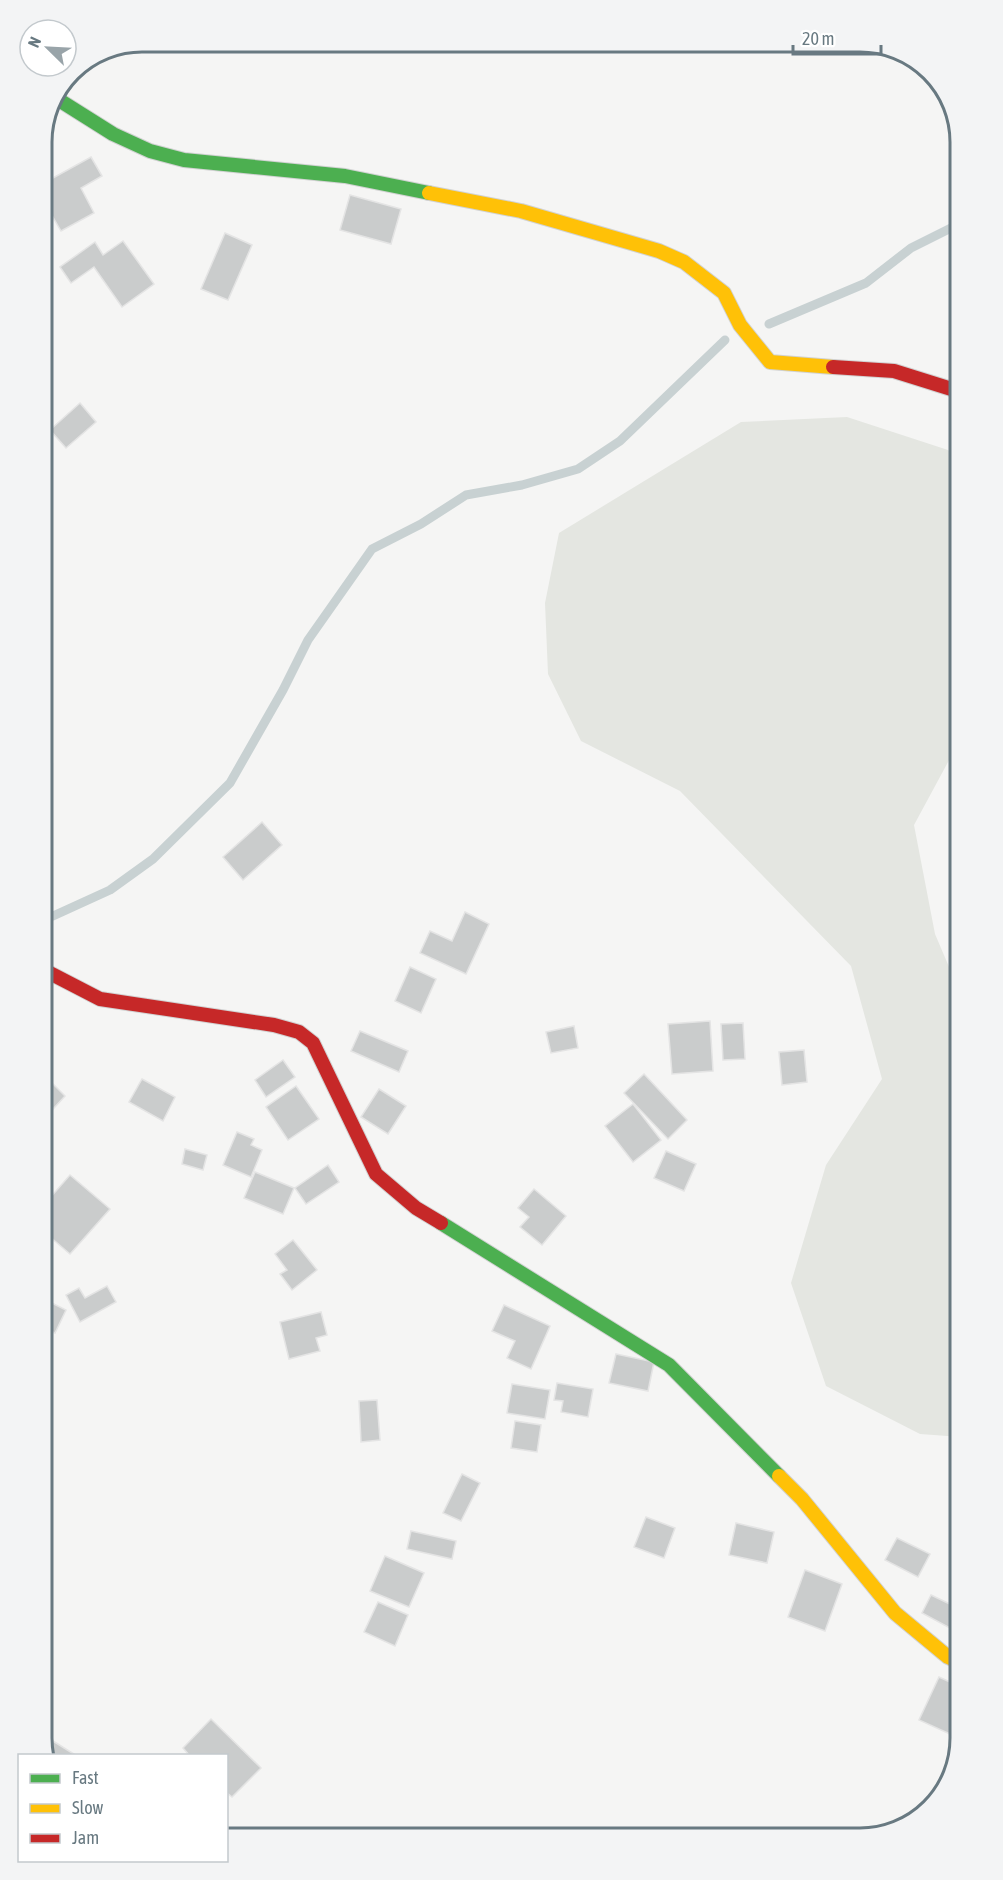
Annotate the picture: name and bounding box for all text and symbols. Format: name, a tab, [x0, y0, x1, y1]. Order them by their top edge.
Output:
north arrow	[18, 18, 78, 78]
scale bar	[793, 18, 882, 56]
text: 20 m	[802, 28, 834, 49]
text: N	[24, 34, 44, 50]
legend	[18, 1754, 228, 1862]
text: Fast	[72, 1767, 99, 1788]
text: Slow	[72, 1797, 103, 1818]
text: Jam	[72, 1827, 99, 1848]

